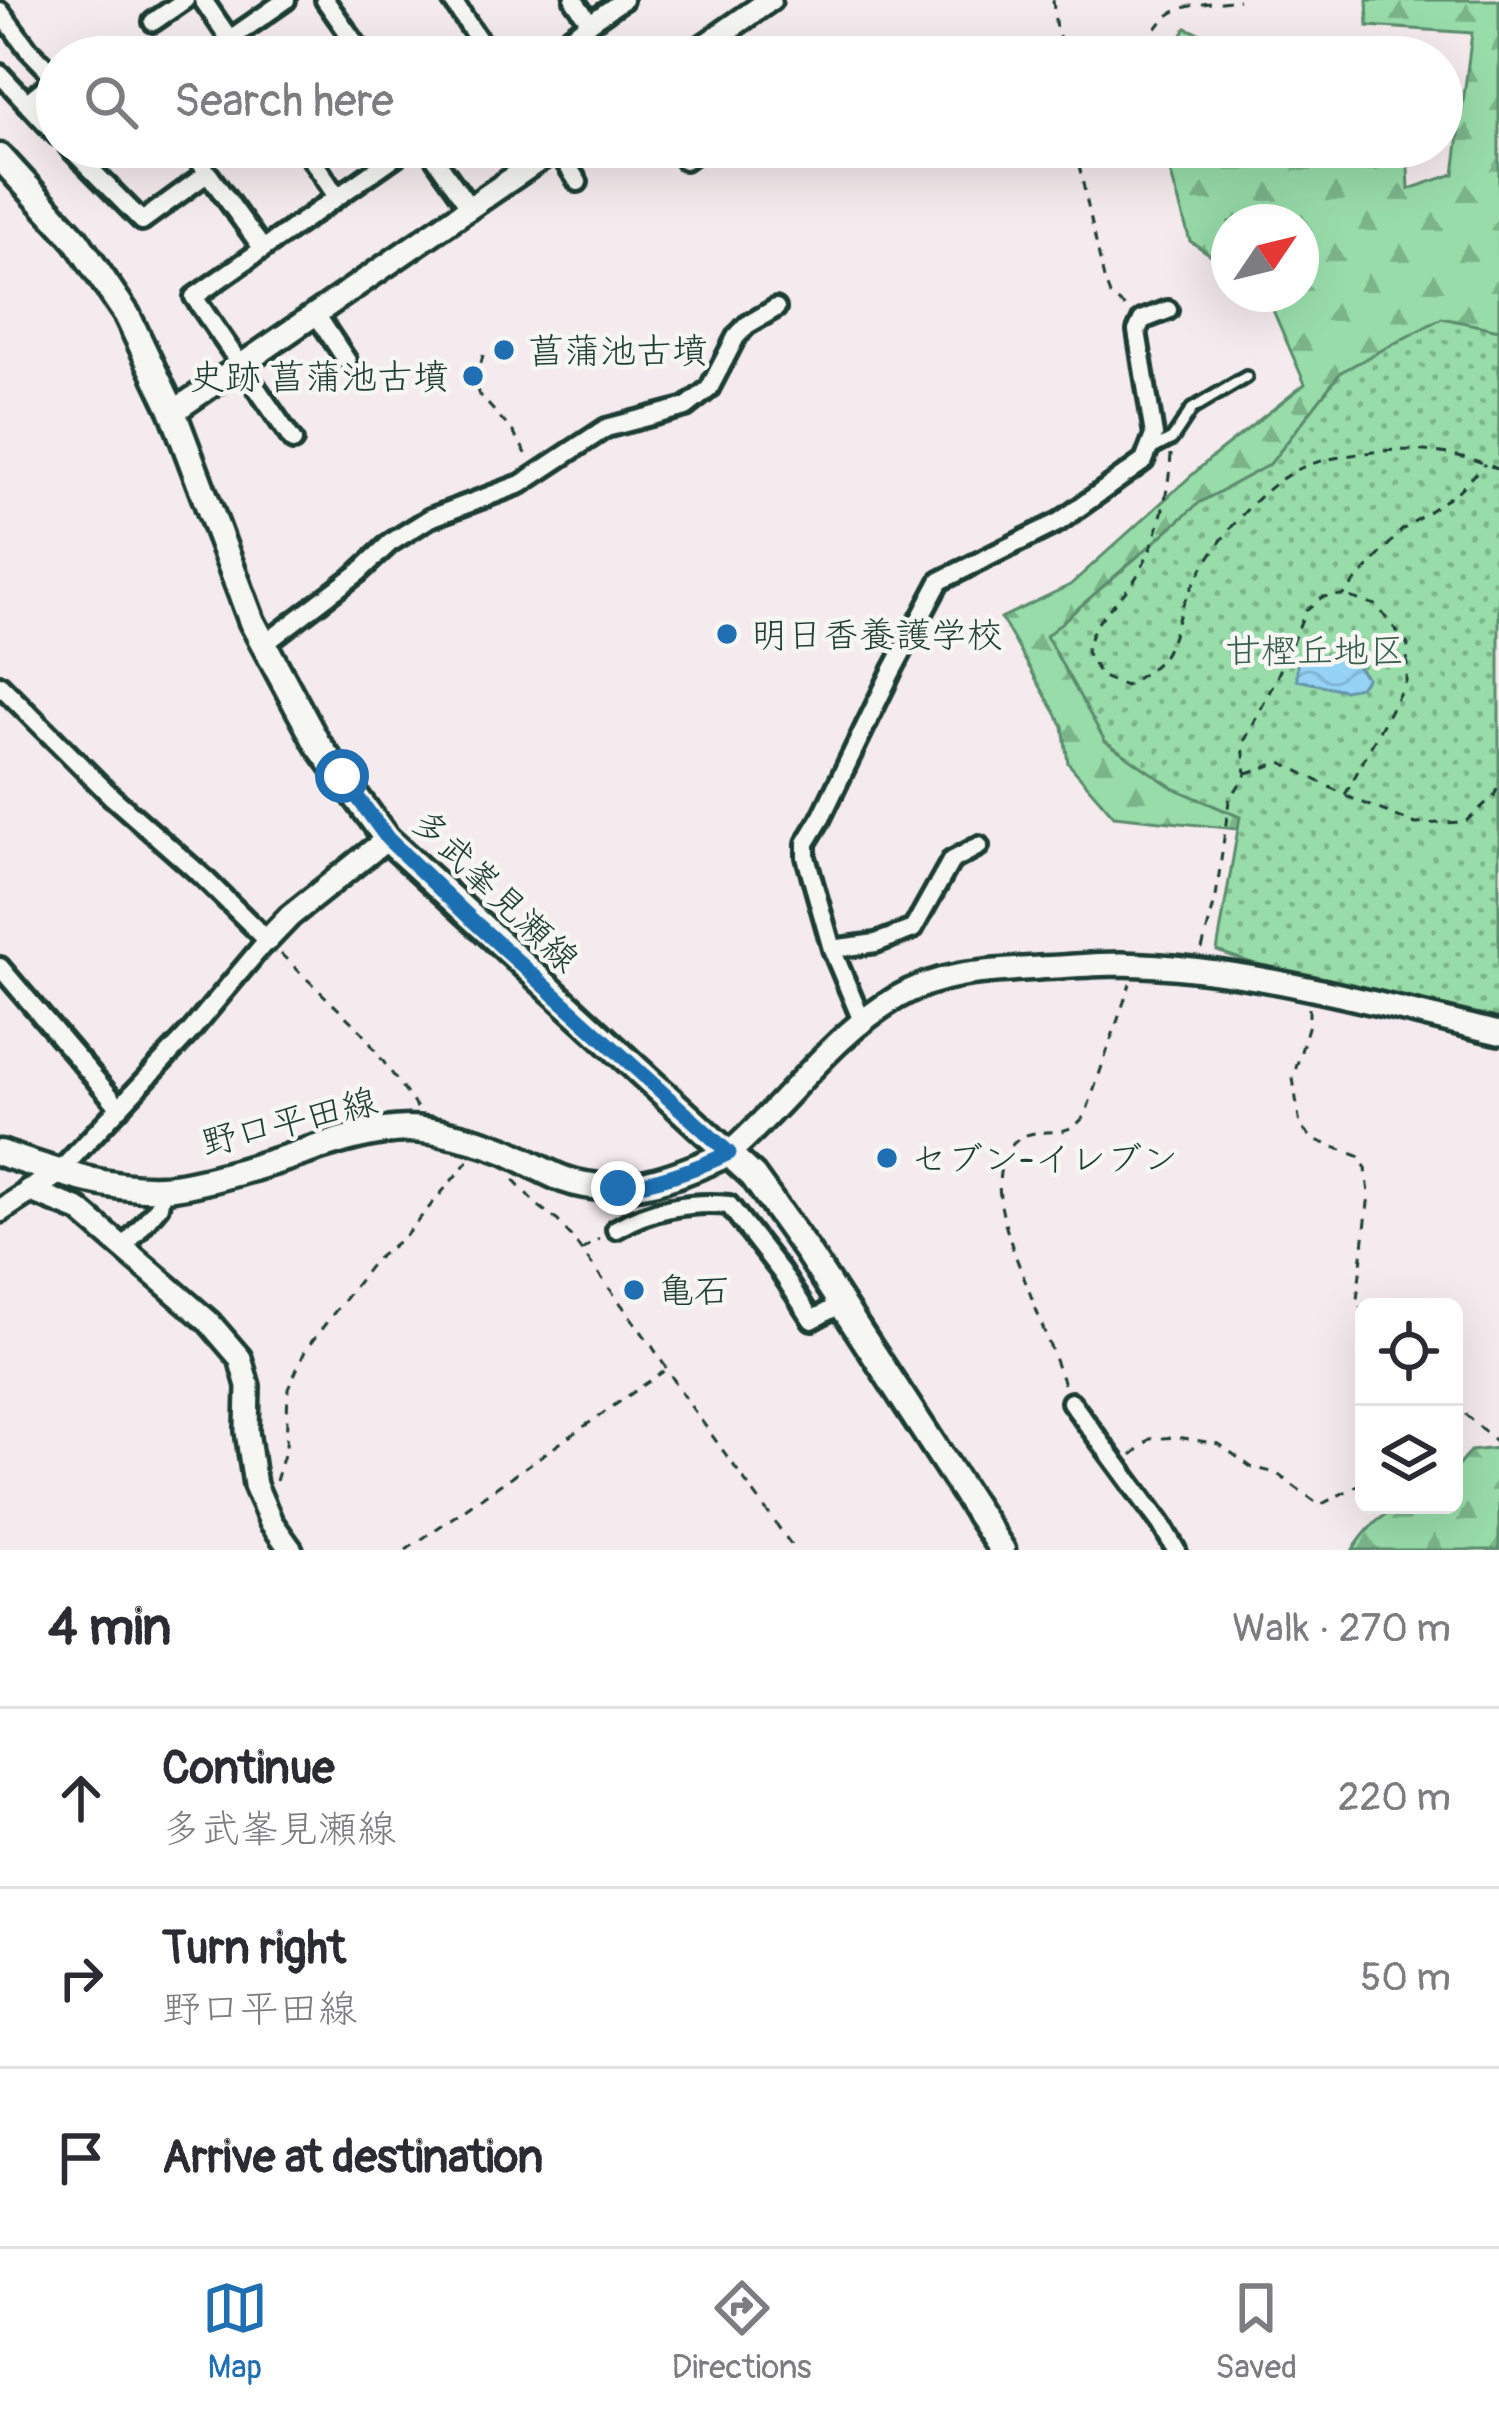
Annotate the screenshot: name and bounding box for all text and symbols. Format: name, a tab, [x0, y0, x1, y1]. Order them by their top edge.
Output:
search box	[36, 36, 1463, 168]
icon: search	[78, 69, 144, 135]
text: Search here	[174, 74, 394, 130]
north arrow	[1211, 204, 1319, 312]
place label: 菖蒲池古墳	[528, 329, 708, 374]
marker: 菖蒲池古墳	[491, 337, 517, 363]
place label: 史跡 菖蒲池古墳	[189, 355, 449, 400]
marker: 史跡 菖蒲池古墳	[460, 363, 486, 389]
place label: 明日香養護学校	[751, 613, 1003, 658]
marker: 明日香養護学校	[714, 621, 740, 647]
park label: 甘樫丘地区	[1225, 629, 1405, 674]
route start	[315, 749, 369, 803]
street label: 多武峯見瀬線	[402, 800, 588, 982]
street label: 野口平田線	[197, 1079, 382, 1166]
place label: セブン-イレブン	[911, 1137, 1178, 1182]
marker: セブン-イレブン	[874, 1145, 900, 1171]
route end	[591, 1161, 645, 1215]
place label: 亀石	[658, 1269, 730, 1314]
marker: 亀石	[621, 1277, 647, 1303]
map controls	[1355, 1298, 1463, 1514]
button: locate	[1355, 1298, 1463, 1406]
button: layers	[1355, 1406, 1463, 1514]
text: 4 min	[48, 1596, 171, 1660]
text: Walk · 270 m	[1232, 1604, 1451, 1653]
text: Continue	[162, 1741, 335, 1797]
icon: ahead	[48, 1765, 114, 1831]
text: 220 m	[1338, 1773, 1451, 1822]
text: 多武峯見瀬線	[162, 1805, 396, 1854]
text: Turn right	[162, 1921, 346, 1977]
icon: right	[48, 1945, 114, 2011]
text: 50 m	[1360, 1953, 1451, 2002]
text: 野口平田線	[162, 1985, 357, 2034]
icon: arrive	[48, 2125, 114, 2191]
text: Arrive at destination	[162, 2130, 543, 2186]
tab: Map	[202, 2275, 268, 2388]
tab: Directions	[672, 2275, 812, 2388]
tab: Saved	[1215, 2275, 1297, 2388]

